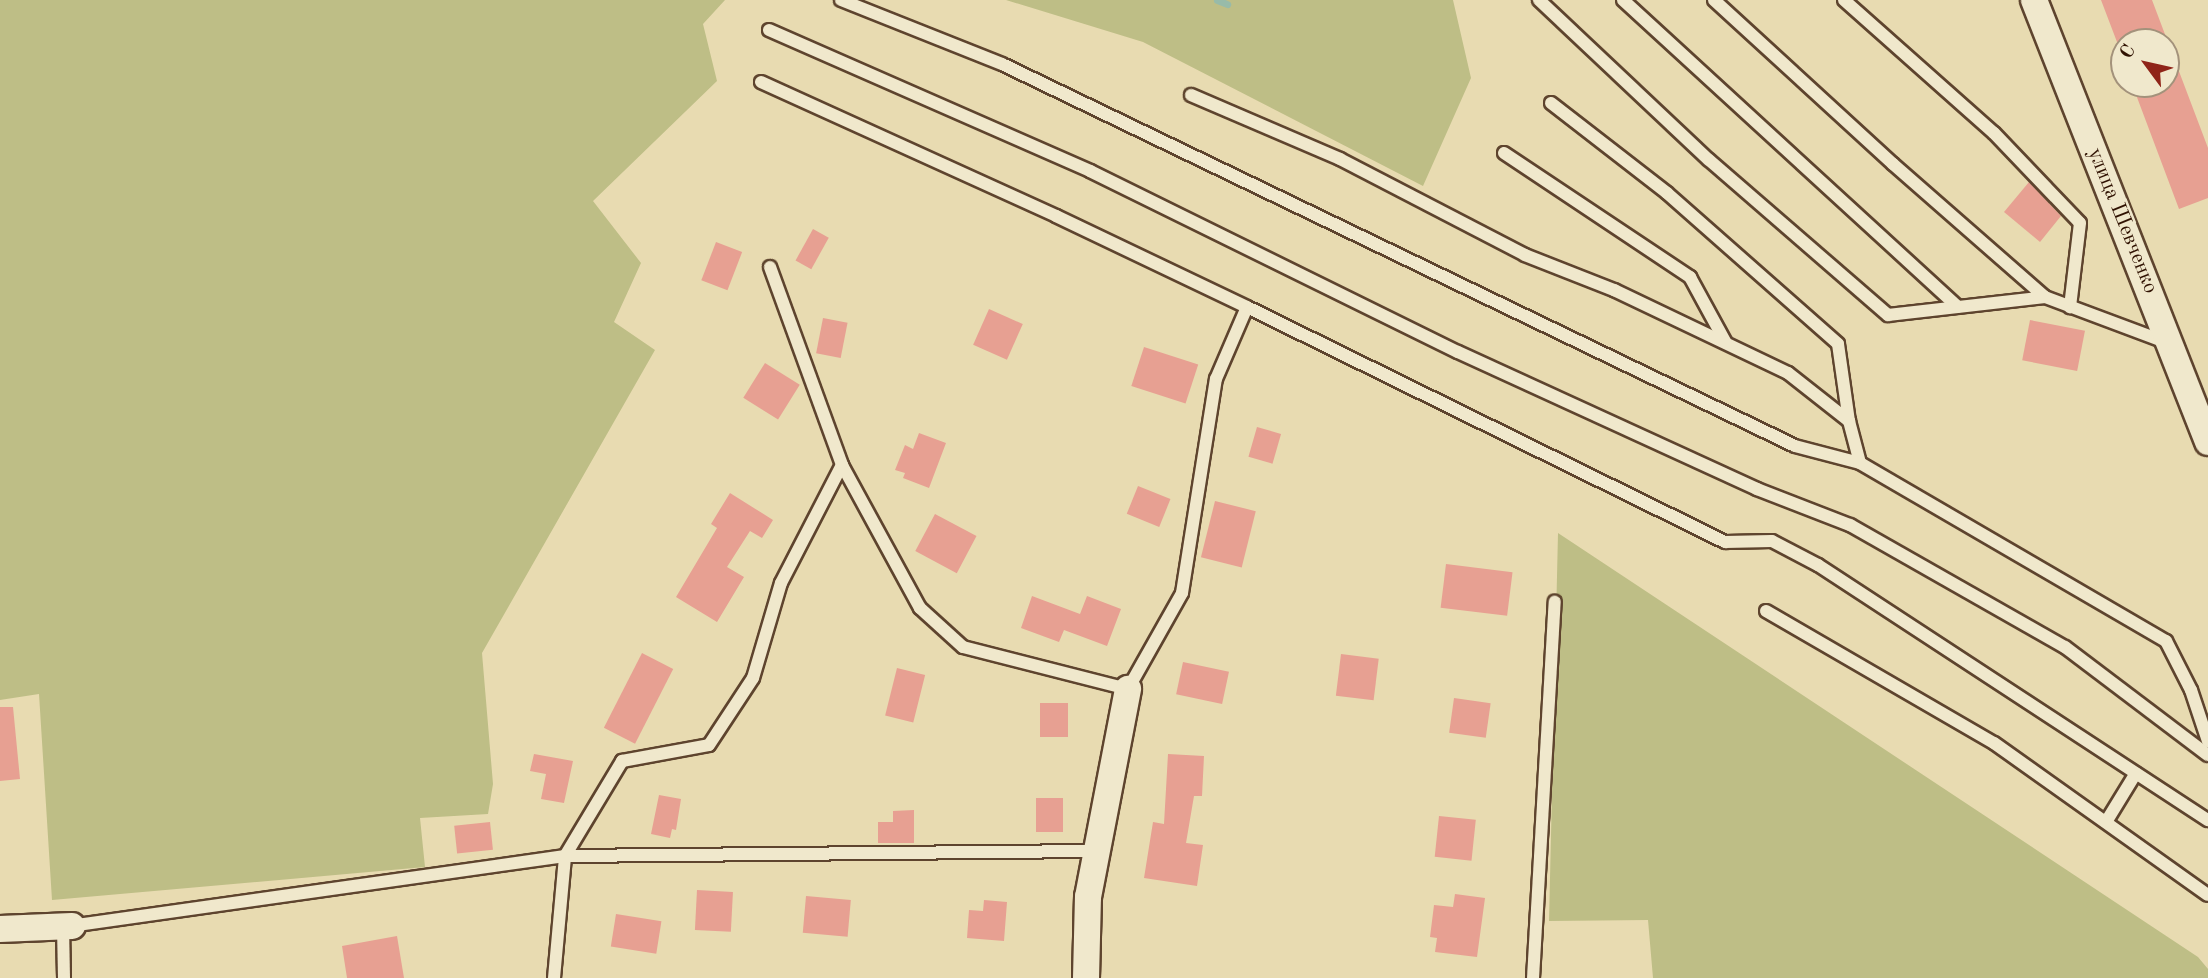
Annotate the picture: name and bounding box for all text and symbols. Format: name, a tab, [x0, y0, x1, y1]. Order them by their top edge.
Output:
north arrow	[2110, 28, 2180, 98]
text: С	[2117, 42, 2140, 63]
street label: улица Шевченко	[2081, 144, 2163, 298]

